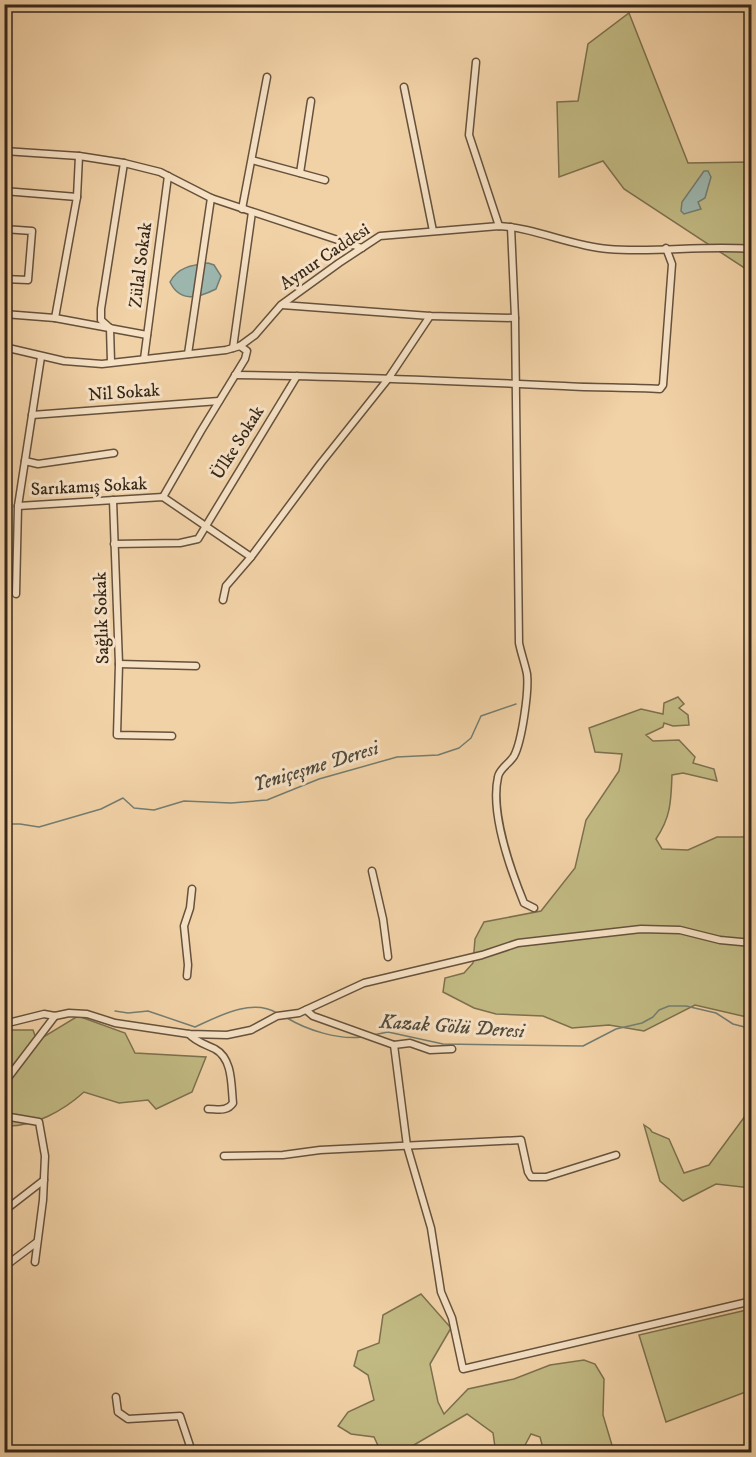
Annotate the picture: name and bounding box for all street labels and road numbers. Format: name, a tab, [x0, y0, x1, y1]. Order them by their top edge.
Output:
street label: Aynur Caddesi	[276, 219, 374, 295]
street label: Zülal Sokak	[125, 221, 157, 309]
street label: Nil Sokak	[87, 380, 161, 406]
street label: Ülke Sokak	[207, 402, 269, 484]
street label: Sarıkamış Sokak	[30, 473, 148, 501]
street label: Sağlık Sokak	[89, 571, 115, 665]

